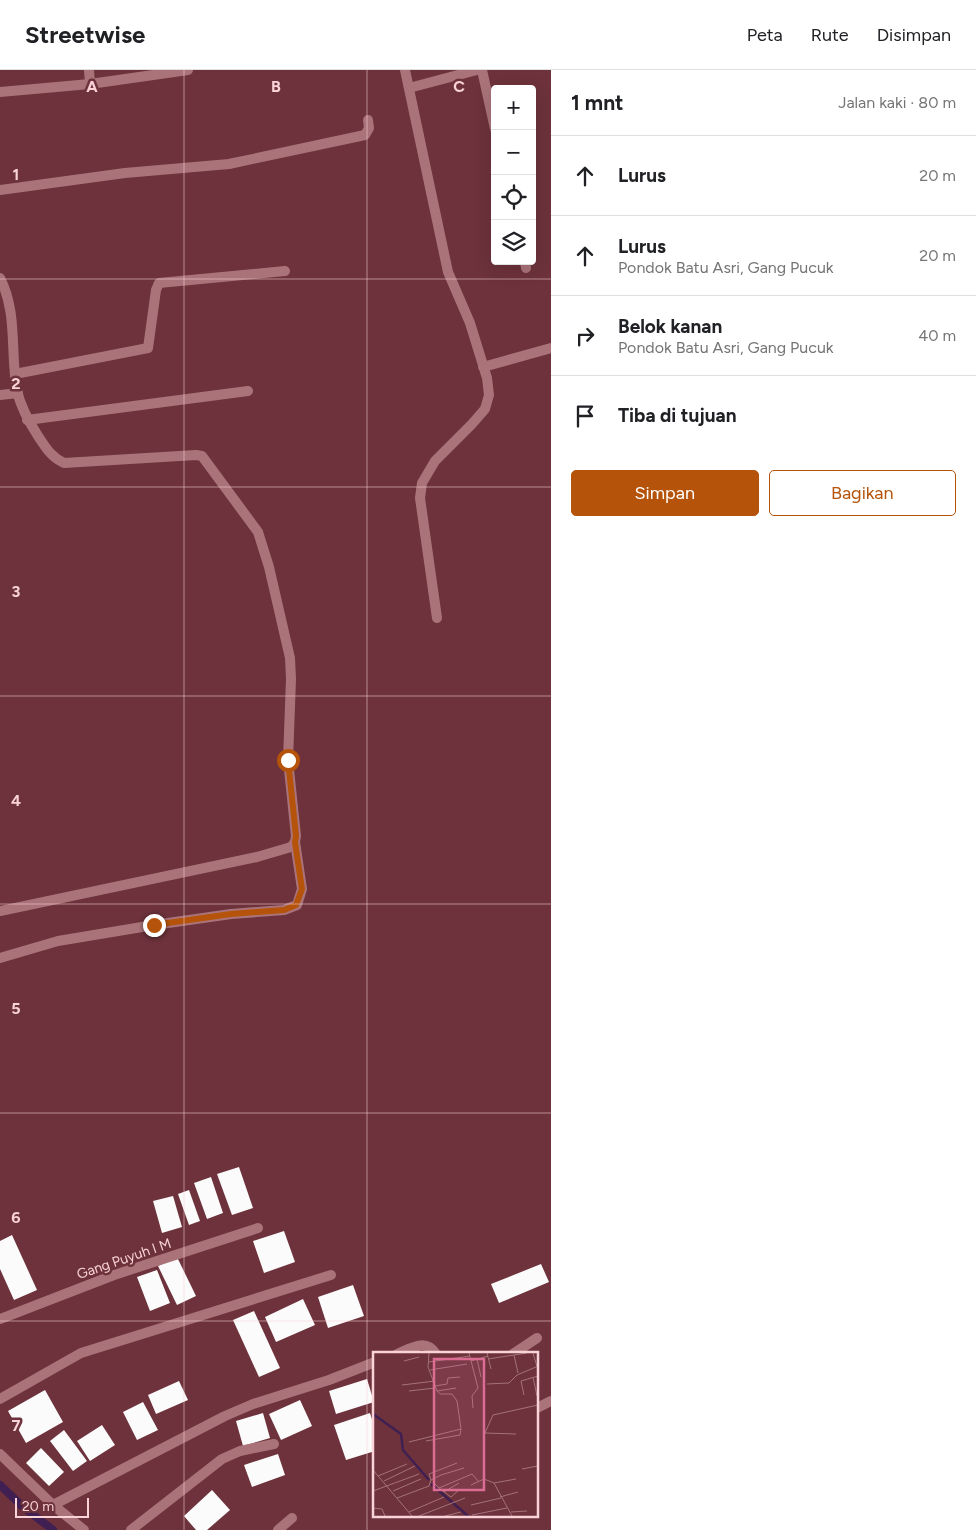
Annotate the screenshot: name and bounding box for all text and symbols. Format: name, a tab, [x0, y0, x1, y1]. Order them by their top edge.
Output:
text: Streetwise	[25, 20, 145, 49]
text: Peta	[747, 24, 783, 46]
text: Rute	[811, 24, 849, 46]
text: Disimpan	[877, 24, 951, 46]
text: A	[86, 77, 98, 96]
text: B	[271, 77, 281, 96]
text: C	[453, 77, 465, 96]
map controls	[491, 85, 536, 265]
button: +	[491, 85, 536, 130]
text: 1 mnt	[571, 90, 624, 115]
text: Jalan kaki · 80 m	[838, 93, 956, 112]
button: −	[491, 130, 536, 175]
icon: ahead	[571, 162, 599, 190]
text: Lurus	[618, 164, 666, 187]
text: 1	[13, 165, 19, 184]
text: 20 m	[919, 166, 956, 185]
button: locate	[491, 175, 536, 220]
button: layers	[491, 220, 536, 265]
text: Lurus	[618, 235, 666, 258]
icon: ahead	[571, 242, 599, 270]
text: 20 m	[919, 246, 956, 265]
text: Pondok Batu Asri, Gang Pucuk	[618, 258, 834, 277]
text: Belok kanan	[618, 315, 722, 338]
icon: right	[571, 322, 599, 350]
text: 40 m	[918, 326, 956, 345]
text: Pondok Batu Asri, Gang Pucuk	[618, 338, 834, 357]
text: 2	[11, 374, 21, 393]
icon: arrive	[571, 402, 599, 430]
text: Tiba di tujuan	[618, 404, 737, 427]
button: Simpan	[571, 470, 759, 516]
button: Bagikan	[769, 470, 956, 516]
text: 3	[12, 582, 21, 601]
route start	[277, 749, 300, 772]
text: 4	[11, 791, 21, 810]
route end	[143, 914, 166, 937]
text: 5	[11, 999, 21, 1018]
text: 6	[11, 1208, 21, 1227]
street label: Gang Puyuh I M	[75, 1235, 173, 1283]
inset map	[373, 1352, 538, 1518]
text: 7	[12, 1416, 21, 1435]
scale bar	[15, 1495, 89, 1518]
text: 20 m	[22, 1498, 54, 1515]

